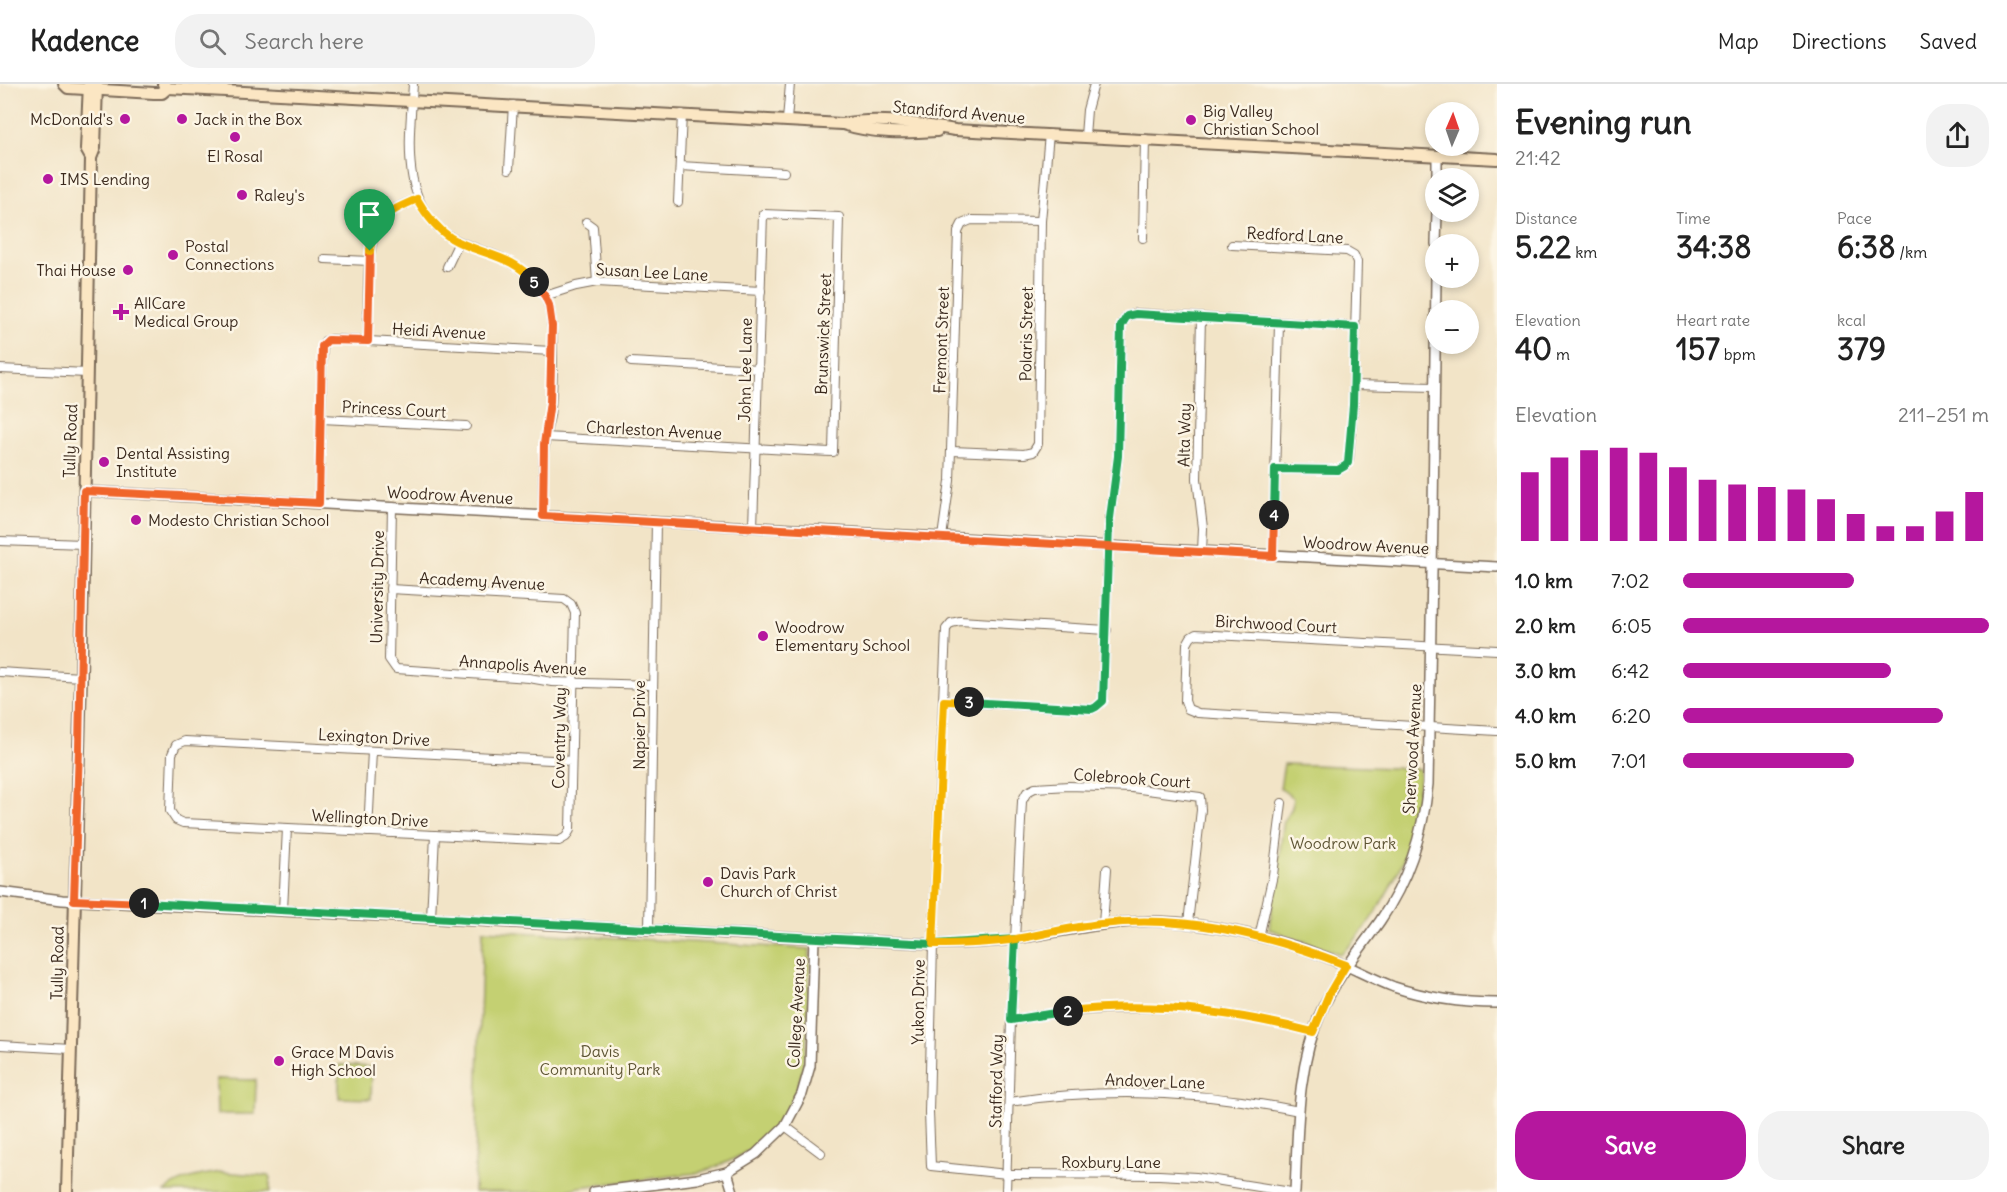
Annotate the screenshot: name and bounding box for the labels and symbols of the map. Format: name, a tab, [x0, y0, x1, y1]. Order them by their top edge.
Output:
street label: Standiford Avenue	[892, 96, 1026, 128]
place label: Big Valley Christian School	[1203, 101, 1319, 139]
north arrow	[1425, 102, 1479, 156]
place label: McDonald's	[30, 109, 113, 129]
place label: Jack in the Box	[194, 109, 302, 129]
marker: McDonald's	[118, 112, 132, 126]
marker: Jack in the Box	[175, 112, 189, 126]
marker: Big Valley Christian School	[1184, 113, 1198, 127]
marker: El Rosal	[228, 130, 242, 144]
place label: El Rosal	[207, 146, 263, 166]
place label: IMS Lending	[60, 169, 150, 189]
marker: IMS Lending	[41, 172, 55, 186]
place label: Raley's	[254, 185, 305, 205]
marker: Raley's	[235, 188, 249, 202]
pin	[344, 189, 395, 251]
street label: Redford Lane	[1246, 222, 1344, 248]
place label: Postal Connections	[185, 236, 274, 274]
marker: Postal Connections	[166, 248, 180, 262]
street label: Susan Lee Lane	[595, 259, 709, 285]
place label: Thai House	[36, 260, 116, 280]
marker: Thai House	[121, 263, 135, 277]
pin: 5	[519, 267, 549, 297]
street label: Brunswick Street	[811, 272, 835, 395]
street label: Fremont Street	[929, 286, 953, 394]
street label: Polaris Street	[1015, 286, 1037, 382]
place label: AllCare Medical Group	[134, 293, 238, 331]
marker: AllCare Medical Group	[112, 303, 130, 321]
street label: John Lee Lane	[734, 318, 756, 422]
street label: Heidi Avenue	[392, 319, 486, 343]
street label: Princess Court	[341, 396, 447, 422]
street label: Alta Way	[1173, 403, 1195, 467]
street label: Tully Road	[59, 404, 81, 478]
street label: Charleston Avenue	[586, 416, 722, 444]
place label: Dental Assisting Institute	[116, 443, 230, 481]
marker: Dental Assisting Institute	[97, 455, 111, 469]
street label: Woodrow Avenue	[386, 482, 514, 508]
pin: 4	[1259, 500, 1289, 530]
place label: Modesto Christian School	[148, 510, 329, 530]
marker: Modesto Christian School	[129, 513, 143, 527]
street label: University Drive	[366, 530, 388, 644]
street label: Woodrow Avenue	[1302, 532, 1430, 558]
street label: Academy Avenue	[419, 568, 545, 594]
street label: Birchwood Court	[1214, 611, 1338, 637]
place label: Woodrow Elementary School	[775, 617, 910, 655]
marker: Woodrow Elementary School	[756, 629, 770, 643]
street label: Annapolis Avenue	[458, 651, 588, 679]
street label: Napier Drive	[629, 680, 649, 770]
street label: Sherwood Avenue	[1399, 683, 1425, 815]
street label: Coventry Way	[548, 687, 570, 789]
pin: 3	[954, 687, 984, 717]
street label: Lexington Drive	[318, 724, 430, 750]
street label: Colebrook Court	[1073, 764, 1192, 792]
street label: Wellington Drive	[311, 805, 429, 831]
park label: Woodrow Park	[1290, 833, 1396, 853]
place label: Davis Park Church of Christ	[720, 863, 838, 901]
marker: Davis Park Church of Christ	[701, 875, 715, 889]
pin: 1	[129, 888, 159, 918]
street label: Tully Road	[46, 926, 68, 1000]
street label: College Avenue	[783, 957, 809, 1069]
street label: Yukon Drive	[907, 959, 929, 1045]
pin: 2	[1053, 996, 1083, 1026]
street label: Stafford Way	[985, 1034, 1007, 1128]
park label: Davis Community Park	[540, 1041, 660, 1079]
place label: Grace M Davis High School	[291, 1042, 394, 1080]
marker: Grace M Davis High School	[272, 1054, 286, 1068]
street label: Andover Lane	[1105, 1069, 1205, 1093]
street label: Roxbury Lane	[1061, 1152, 1161, 1172]

